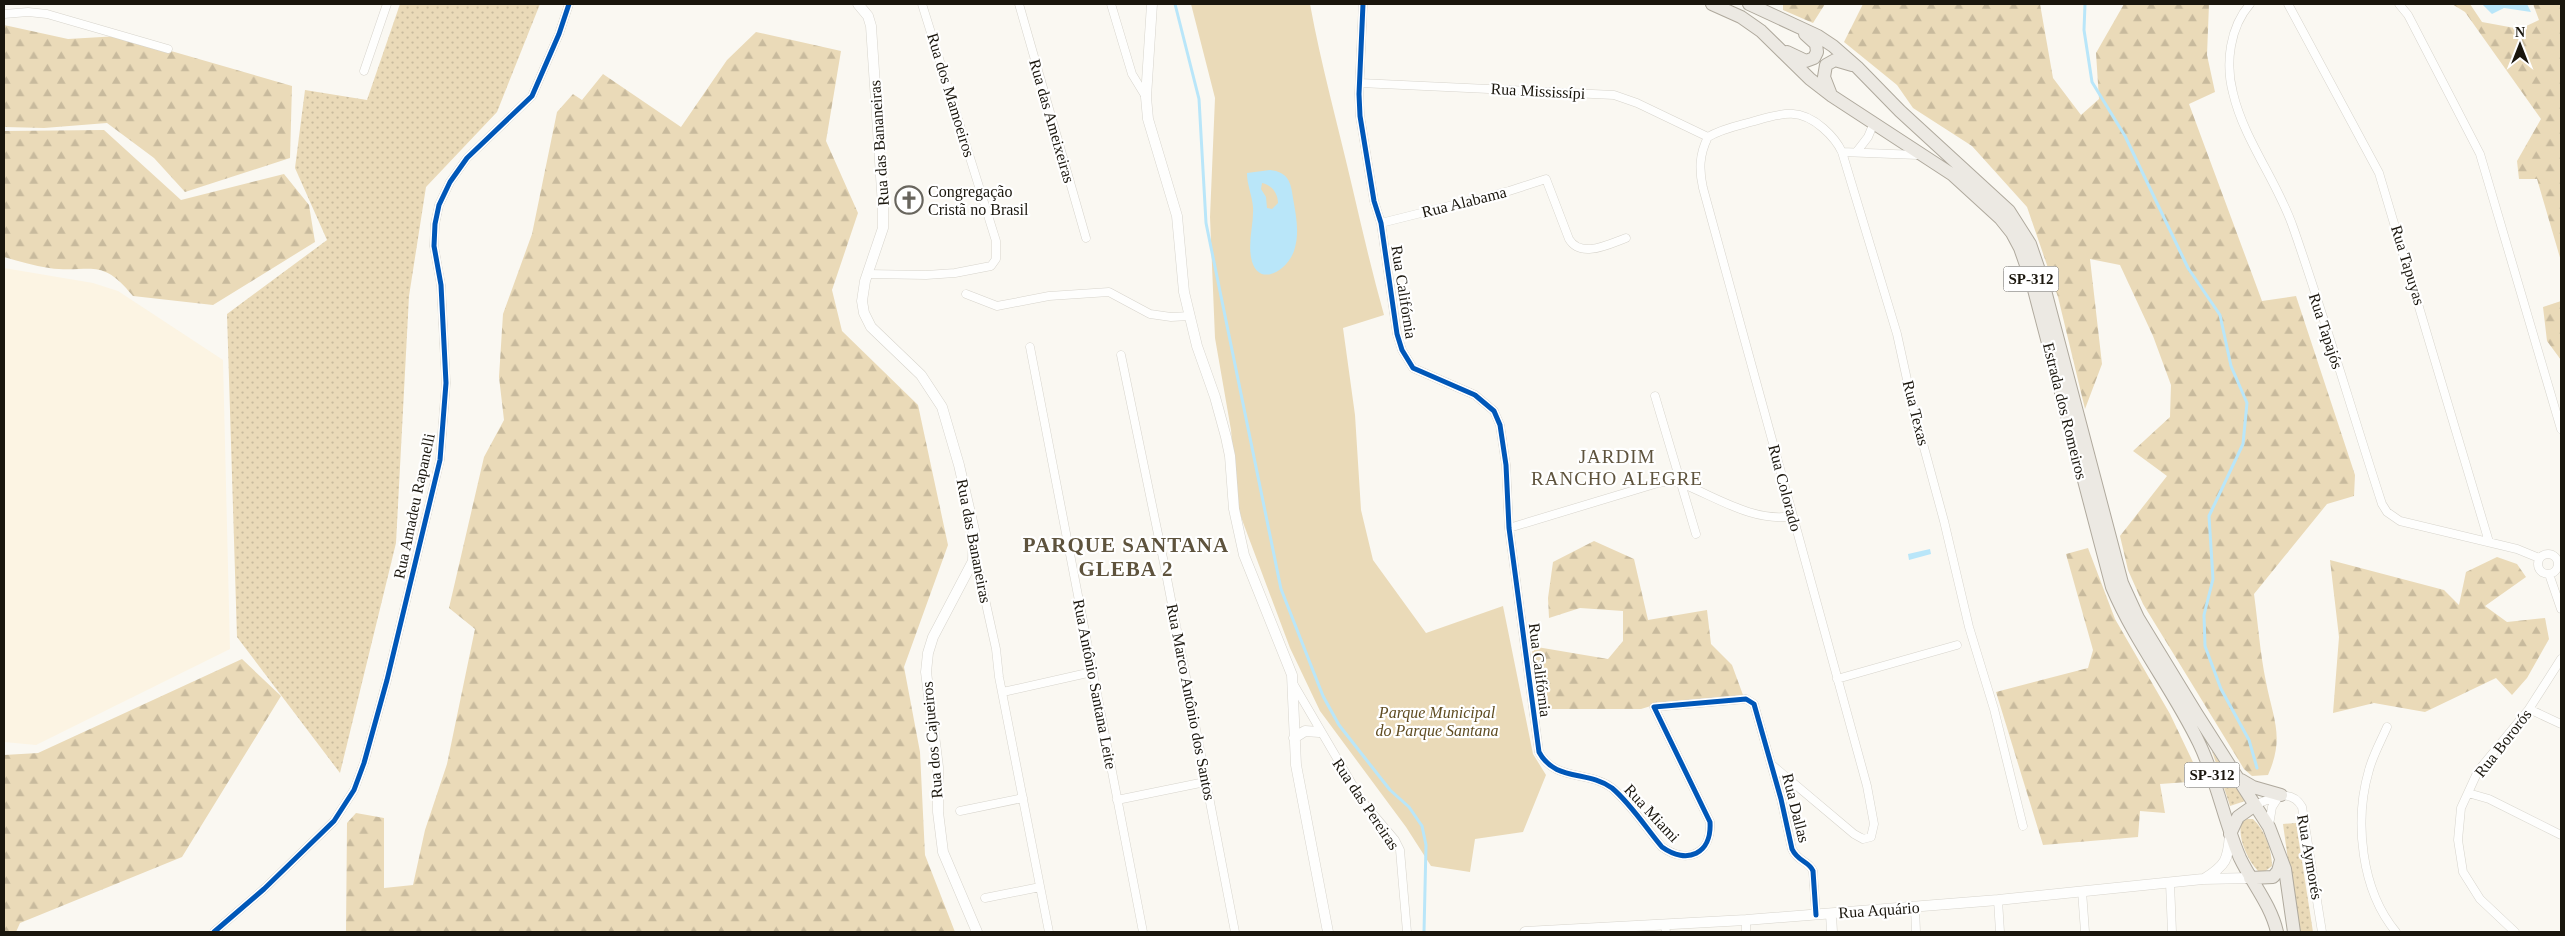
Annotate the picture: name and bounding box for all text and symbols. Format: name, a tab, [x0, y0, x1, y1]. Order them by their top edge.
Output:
north arrow	[2495, 20, 2545, 70]
text: N	[2515, 25, 2525, 40]
street label: Rua dos Mamoeiros	[924, 31, 978, 159]
street label: Rua das Ameixeiras	[1026, 57, 1078, 185]
street label: Rua das Bananeiras	[866, 79, 892, 207]
street label: Rua Mississípi	[1490, 80, 1586, 103]
place label: Congregação Cristã no Brasil	[928, 183, 1029, 218]
street label: Rua Alabama	[1420, 183, 1508, 221]
church icon: Congregação Cristã no Brasil	[894, 185, 924, 215]
street label: Rua Tapuyas	[2387, 223, 2428, 307]
street label: Rua Califórnia	[1388, 244, 1420, 340]
road number: SP-312	[2004, 266, 2058, 292]
street label: Rua Tapajós	[2305, 291, 2346, 372]
street label: Estrada dos Romeiros	[2040, 341, 2090, 481]
street label: Rua Texas	[1900, 379, 1932, 447]
street label: Rua Amadeu Rapanelli	[390, 431, 439, 581]
street label: Rua Colorado	[1765, 443, 1805, 533]
district label: JARDIM RANCHO ALEGRE	[1531, 446, 1703, 489]
street label: Rua das Bananeiras	[954, 477, 994, 605]
district label: PARQUE SANTANA GLEBA 2	[1023, 533, 1229, 581]
street label: Rua Antônio Santana Leite	[1070, 598, 1120, 770]
street label: Rua Marco Antônio dos Santos	[1164, 602, 1218, 802]
street label: Rua Califórnia	[1526, 622, 1554, 718]
street label: Rua dos Cajueiros	[918, 681, 947, 799]
park label: Parque Municipal do Parque Santana	[1376, 704, 1498, 740]
street label: Rua Bororós	[2471, 706, 2535, 780]
street label: Rua das Pereiras	[1329, 755, 1403, 853]
road number: SP-312	[2184, 762, 2240, 788]
street label: Rua Dallas	[1779, 772, 1813, 844]
street label: Rua Miami	[1621, 781, 1683, 846]
street label: Rua Aymorés	[2293, 813, 2326, 901]
street label: Rua Aquário	[1838, 899, 1920, 922]

